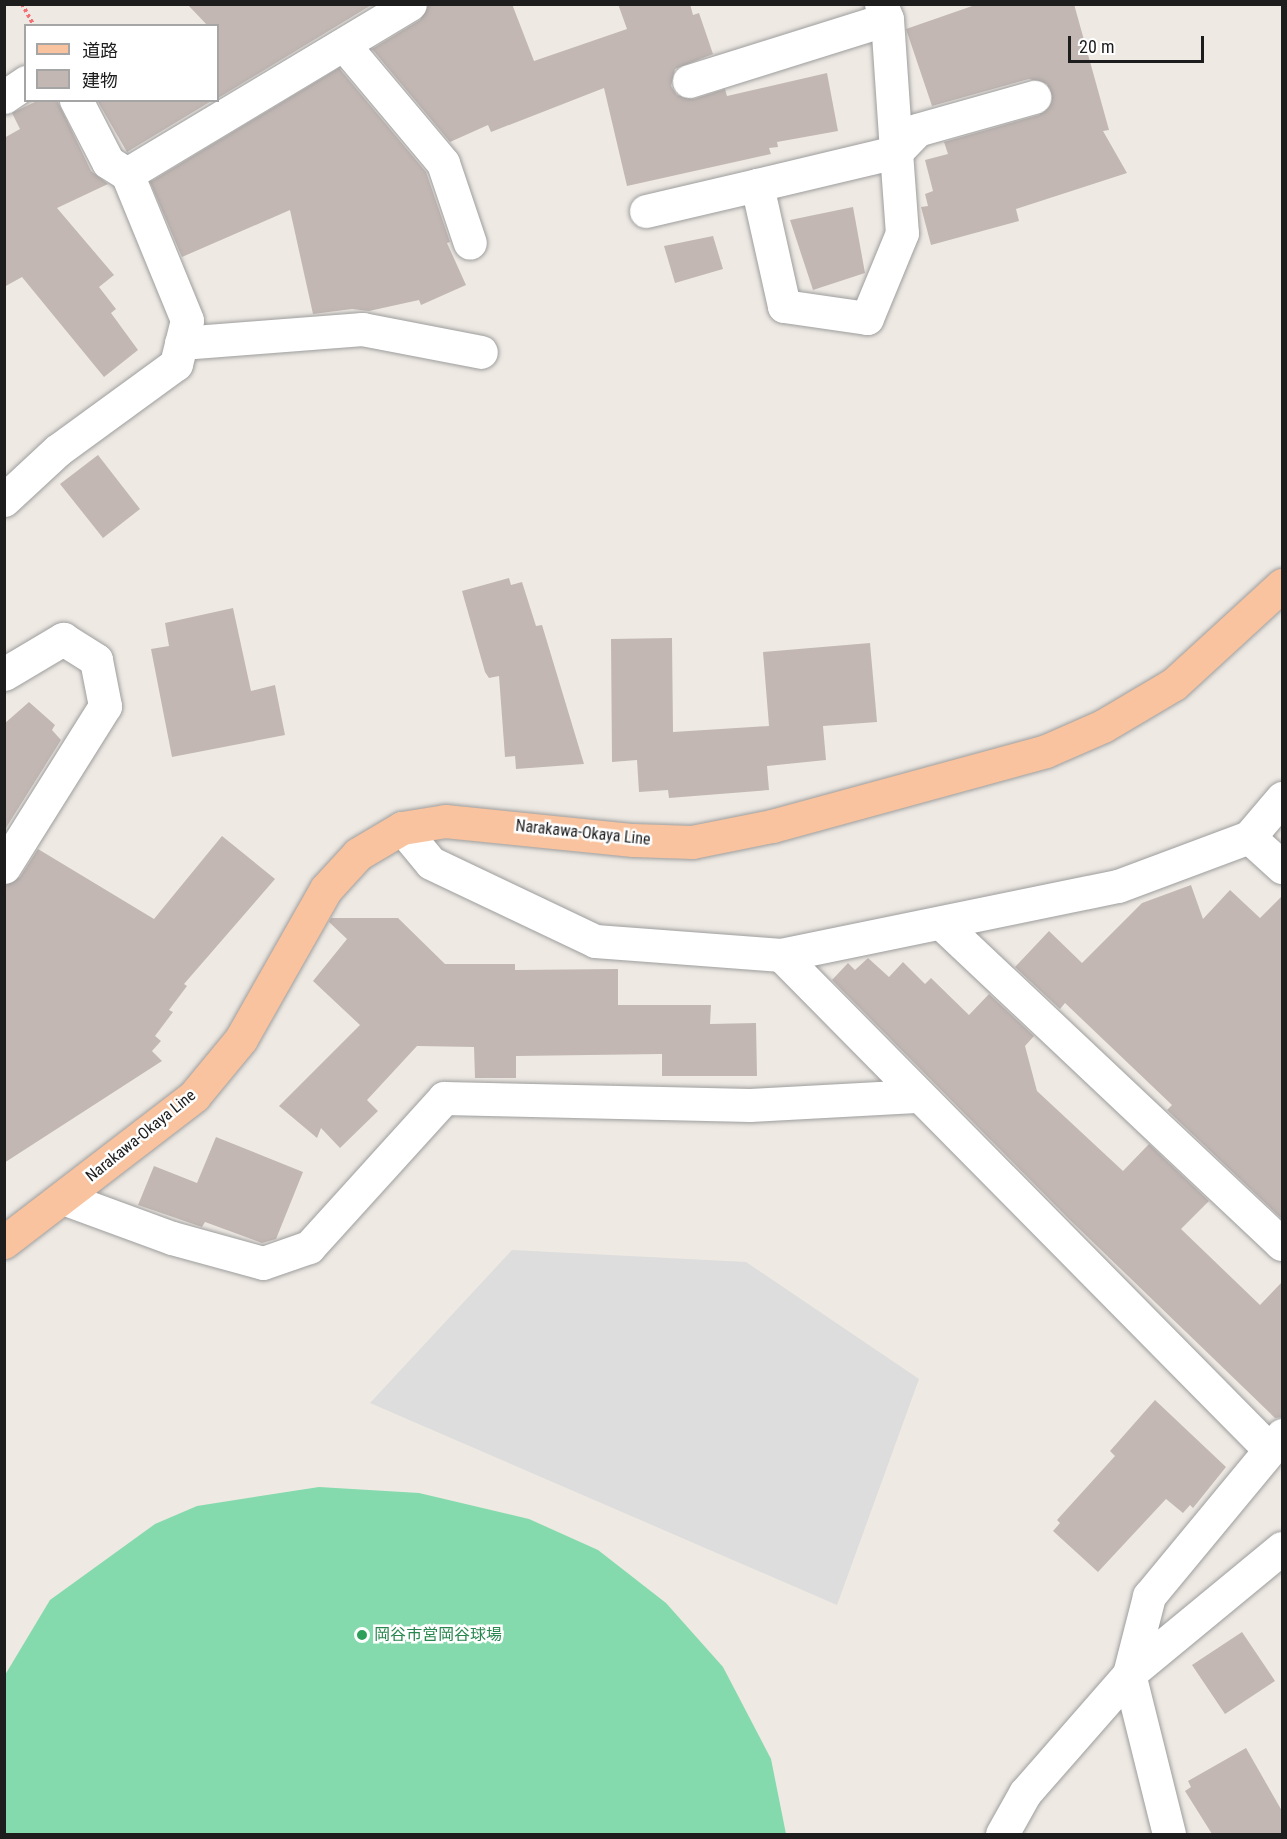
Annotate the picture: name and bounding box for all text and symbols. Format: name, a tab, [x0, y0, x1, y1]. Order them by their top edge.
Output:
legend	[24, 24, 219, 102]
scale bar	[1071, 24, 1208, 62]
text: 20 m	[1079, 36, 1114, 57]
text: 道路	[82, 40, 118, 61]
text: 建物	[82, 70, 118, 91]
street label: Narakawa-Okaya Line	[515, 816, 651, 850]
street label: Narakawa-Okaya Line	[82, 1086, 200, 1186]
place label: 岡谷市営岡谷球場	[374, 1625, 502, 1645]
marker: 岡谷市営岡谷球場	[355, 1628, 369, 1642]

